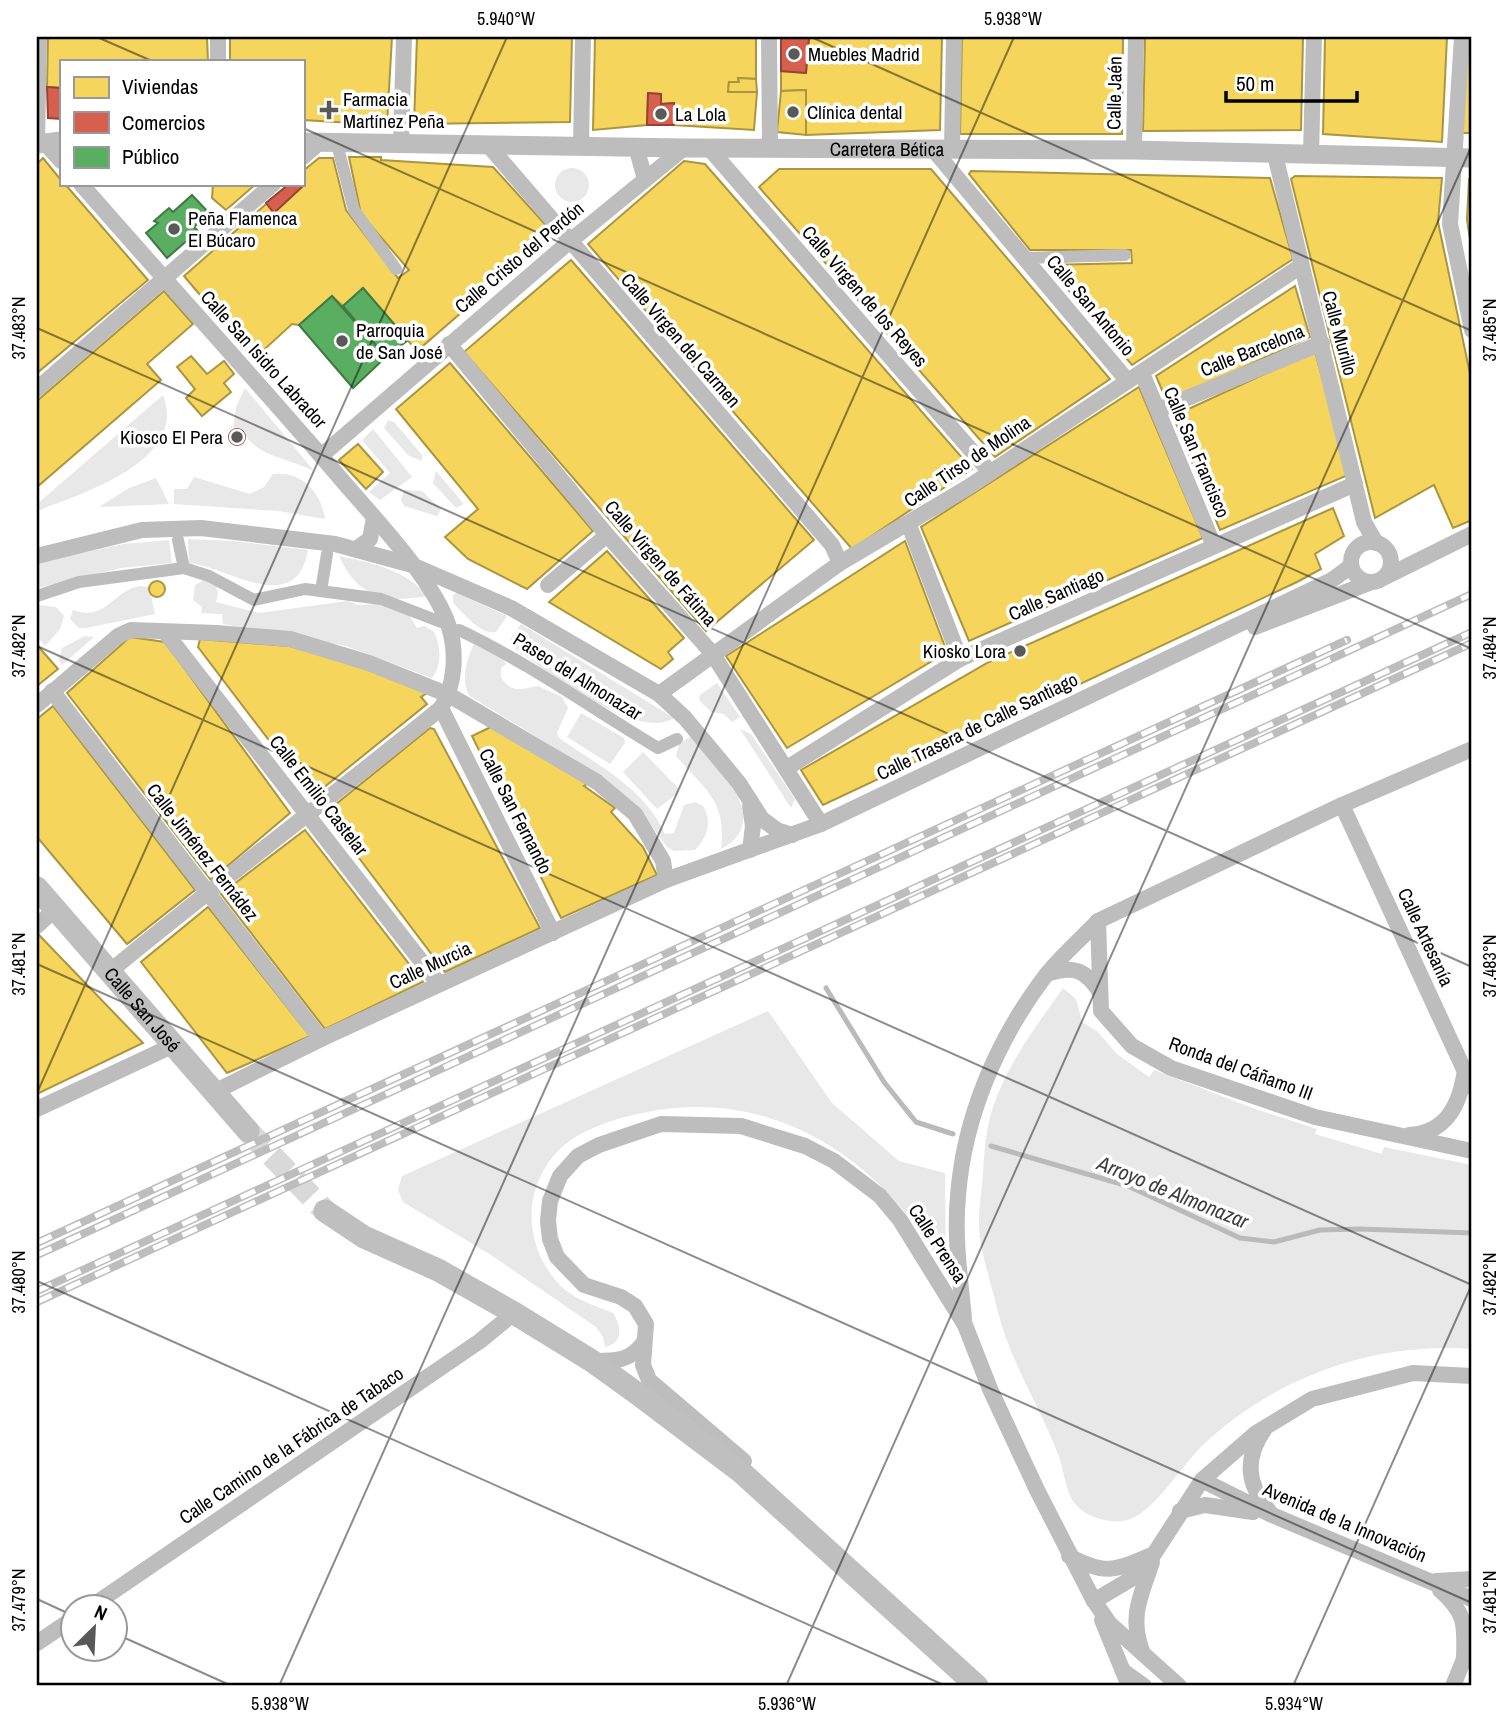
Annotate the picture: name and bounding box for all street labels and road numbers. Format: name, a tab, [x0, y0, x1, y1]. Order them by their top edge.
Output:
street label: Calle Jaén	[1100, 56, 1128, 130]
street label: Carretera Bética	[830, 136, 945, 162]
street label: Calle Cristo del Perdón	[449, 195, 589, 319]
street label: Calle Virgen de los Reyes	[796, 220, 934, 373]
street label: Calle San Antonio	[1041, 249, 1141, 361]
street label: Calle Virgen del Carmen	[615, 267, 747, 413]
street label: Calle San Isidro Labrador	[195, 284, 334, 434]
street label: Calle Murillo	[1316, 288, 1364, 378]
street label: Calle Barcelona	[1196, 317, 1308, 383]
street label: Calle San Francisco	[1158, 382, 1236, 522]
street label: Calle Tirso de Molina	[899, 409, 1036, 513]
street label: Calle Virgen de Fátima	[599, 494, 723, 632]
street label: Calle Santiago	[1004, 561, 1108, 627]
street label: Paseo del Almonazar	[509, 626, 648, 726]
street label: Calle Trasera de Calle Santiago	[872, 666, 1082, 786]
street label: Calle Emilio Castelar	[264, 729, 375, 861]
street label: Calle San Fernando	[473, 744, 559, 878]
street label: Calle Jiménez Fernádez	[141, 778, 265, 926]
street label: Calle Artesanía	[1392, 884, 1460, 991]
street label: Calle Murcia	[385, 935, 475, 995]
street label: Calle San José	[98, 961, 187, 1058]
street label: Ronda del Cáñamo III	[1165, 1030, 1317, 1106]
street label: Calle Prensa	[903, 1199, 973, 1288]
street label: Calle Camino de la Fábrica de Tabaco	[174, 1360, 408, 1530]
street label: Avenida de la Innovación	[1258, 1475, 1431, 1568]

